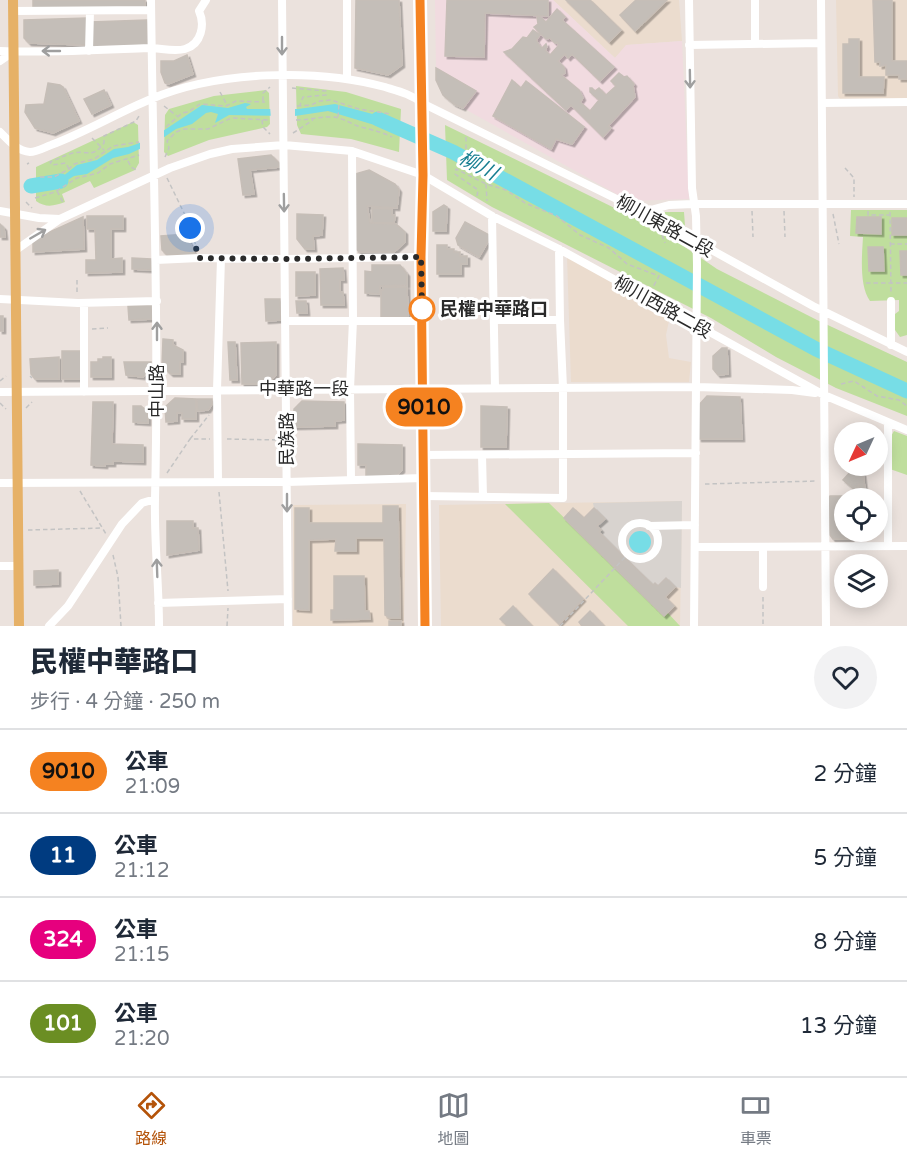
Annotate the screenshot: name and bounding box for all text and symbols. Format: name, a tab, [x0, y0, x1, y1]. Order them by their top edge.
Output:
one-way arrow	[276, 36, 288, 56]
one-way arrow	[42, 45, 62, 57]
one-way arrow	[684, 69, 696, 89]
water label: 柳川	[455, 146, 503, 187]
street label: 柳川東路二段	[612, 190, 718, 262]
one-way arrow	[278, 193, 290, 213]
your location	[175, 213, 205, 243]
one-way arrow	[29, 228, 46, 240]
street label: 柳川西路二段	[610, 271, 716, 343]
marker: 民權中華路口	[409, 296, 435, 322]
place label: 民權中華路口	[440, 298, 548, 320]
one-way arrow	[151, 321, 163, 341]
street label: 中山路	[146, 364, 168, 418]
street label: 中華路一段	[259, 378, 349, 400]
line badge: 9010	[382, 388, 466, 426]
text: 9010	[398, 395, 450, 420]
street label: 民族路	[276, 412, 298, 466]
north arrow	[834, 422, 888, 476]
map controls	[834, 422, 888, 608]
button: locate	[834, 488, 888, 542]
one-way arrow	[281, 493, 293, 513]
button: layers	[834, 554, 888, 608]
one-way arrow	[152, 558, 163, 578]
text: 民權中華路口	[30, 645, 198, 679]
button: heart	[814, 646, 877, 709]
text: 步行 · 4 分鐘 · 250 m	[30, 690, 220, 714]
text: 公車	[125, 749, 169, 775]
text: 9010	[42, 759, 95, 784]
text: 2 分鐘	[813, 761, 877, 787]
text: 21:09	[125, 775, 180, 799]
text: 公車	[114, 833, 158, 859]
text: 11	[50, 843, 76, 868]
text: 5 分鐘	[813, 845, 877, 871]
text: 21:12	[114, 859, 169, 883]
text: 公車	[114, 917, 158, 943]
text: 324	[43, 927, 83, 952]
text: 8 分鐘	[813, 929, 877, 955]
text: 21:15	[114, 943, 169, 967]
text: 公車	[114, 1001, 158, 1027]
text: 101	[43, 1011, 83, 1036]
text: 13 分鐘	[800, 1013, 877, 1039]
text: 21:20	[114, 1027, 169, 1051]
tab: 路線	[135, 1089, 168, 1149]
tab: 地圖	[437, 1089, 470, 1149]
tab: 車票	[739, 1089, 772, 1149]

